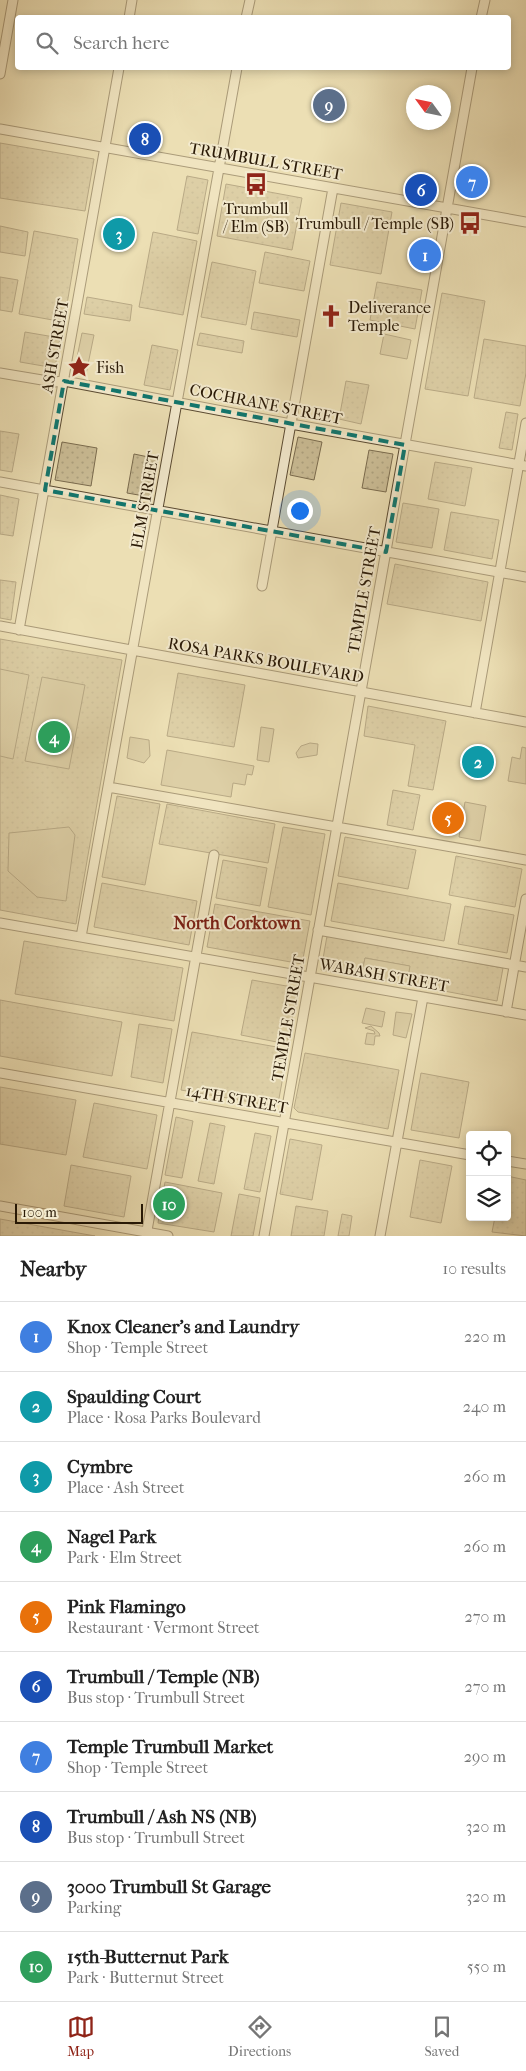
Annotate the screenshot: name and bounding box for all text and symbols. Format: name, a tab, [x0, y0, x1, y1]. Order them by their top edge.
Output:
search box	[15, 15, 511, 70]
icon: search	[33, 29, 61, 57]
text: Search here	[73, 32, 169, 54]
north arrow	[406, 85, 451, 130]
pin: 9	[313, 86, 345, 124]
pin: 8	[129, 120, 161, 158]
street label: TRUMBULL STREET	[188, 138, 344, 184]
pin: 7	[456, 163, 488, 201]
bus stop icon: Trumbull / Elm (SB)	[243, 171, 269, 197]
pin: 6	[405, 171, 437, 209]
place label: Trumbull / Elm (SB)	[222, 199, 289, 236]
bus stop icon: Trumbull / Temple (SB)	[457, 210, 483, 236]
place label: Trumbull / Temple (SB)	[296, 214, 454, 233]
pin: 3	[103, 215, 135, 253]
pin: 1	[409, 236, 441, 274]
street label: ASH STREET	[37, 297, 73, 396]
place label: Deliverance Temple	[348, 298, 431, 335]
church icon: Deliverance Temple	[318, 303, 344, 329]
place icon: Fish	[66, 354, 92, 380]
place label: Fish	[96, 358, 124, 377]
street label: COCHRANE STREET	[188, 380, 344, 428]
street label: ELM STREET	[127, 450, 163, 550]
your location	[287, 498, 313, 524]
street label: TEMPLE STREET	[343, 525, 385, 655]
street label: ROSA PARKS BOULEVARD	[167, 633, 365, 687]
pin: 4	[38, 718, 70, 756]
pin: 2	[462, 743, 494, 781]
pin: 5	[432, 799, 464, 837]
district label: North Corktown	[173, 913, 301, 934]
street label: TEMPLE STREET	[267, 953, 309, 1083]
street label: WABASH STREET	[317, 954, 450, 996]
street label: 14TH STREET	[185, 1081, 290, 1117]
map controls	[466, 1131, 511, 1221]
button: locate	[466, 1131, 511, 1176]
button: layers	[466, 1176, 511, 1221]
pin: 10	[153, 1185, 185, 1223]
scale bar	[15, 1201, 142, 1224]
text: 100 m	[22, 1204, 57, 1221]
text: Nearby	[20, 1257, 86, 1281]
text: 10 results	[443, 1259, 506, 1278]
text: Knox Cleaner's and Laundry	[67, 1316, 299, 1338]
text: 1	[33, 1327, 39, 1346]
text: 220 m	[464, 1327, 506, 1346]
text: Shop · Temple Street	[67, 1338, 208, 1357]
text: Spaulding Court	[67, 1386, 201, 1408]
text: 2	[32, 1397, 40, 1416]
text: 240 m	[463, 1397, 506, 1416]
text: Place · Rosa Parks Boulevard	[67, 1408, 261, 1427]
text: Cymbre	[67, 1456, 133, 1478]
text: 3	[33, 1467, 39, 1486]
text: 260 m	[464, 1467, 506, 1486]
text: Place · Ash Street	[67, 1478, 184, 1497]
text: Nagel Park	[67, 1526, 156, 1548]
text: 4	[31, 1537, 41, 1556]
text: 260 m	[464, 1537, 506, 1556]
text: Park · Elm Street	[67, 1548, 182, 1567]
text: Pink Flamingo	[67, 1596, 186, 1618]
text: 5	[33, 1607, 39, 1626]
text: 270 m	[465, 1607, 506, 1626]
text: Restaurant · Vermont Street	[67, 1618, 260, 1637]
text: Trumbull / Temple (NB)	[67, 1666, 260, 1688]
text: 6	[32, 1677, 40, 1696]
text: 270 m	[465, 1677, 506, 1696]
text: Bus stop · Trumbull Street	[67, 1688, 245, 1707]
text: Temple Trumbull Market	[67, 1736, 273, 1758]
text: 7	[32, 1747, 40, 1766]
text: 290 m	[464, 1747, 506, 1766]
text: Shop · Temple Street	[67, 1758, 208, 1777]
text: Trumbull / Ash NS (NB)	[67, 1806, 257, 1828]
text: 8	[32, 1817, 40, 1836]
text: 320 m	[466, 1817, 506, 1836]
text: Bus stop · Trumbull Street	[67, 1828, 245, 1847]
text: 3000 Trumbull St Garage	[67, 1876, 271, 1898]
text: 9	[32, 1887, 40, 1906]
text: 320 m	[466, 1887, 506, 1906]
text: Parking	[67, 1898, 121, 1917]
text: 15th-Butternut Park	[67, 1946, 229, 1968]
text: 10	[29, 1957, 43, 1976]
text: 550 m	[467, 1957, 506, 1976]
text: Park · Butternut Street	[67, 1968, 224, 1987]
tab: Map	[67, 2013, 95, 2060]
tab: Directions	[228, 2013, 291, 2060]
tab: Saved	[425, 2013, 459, 2060]

